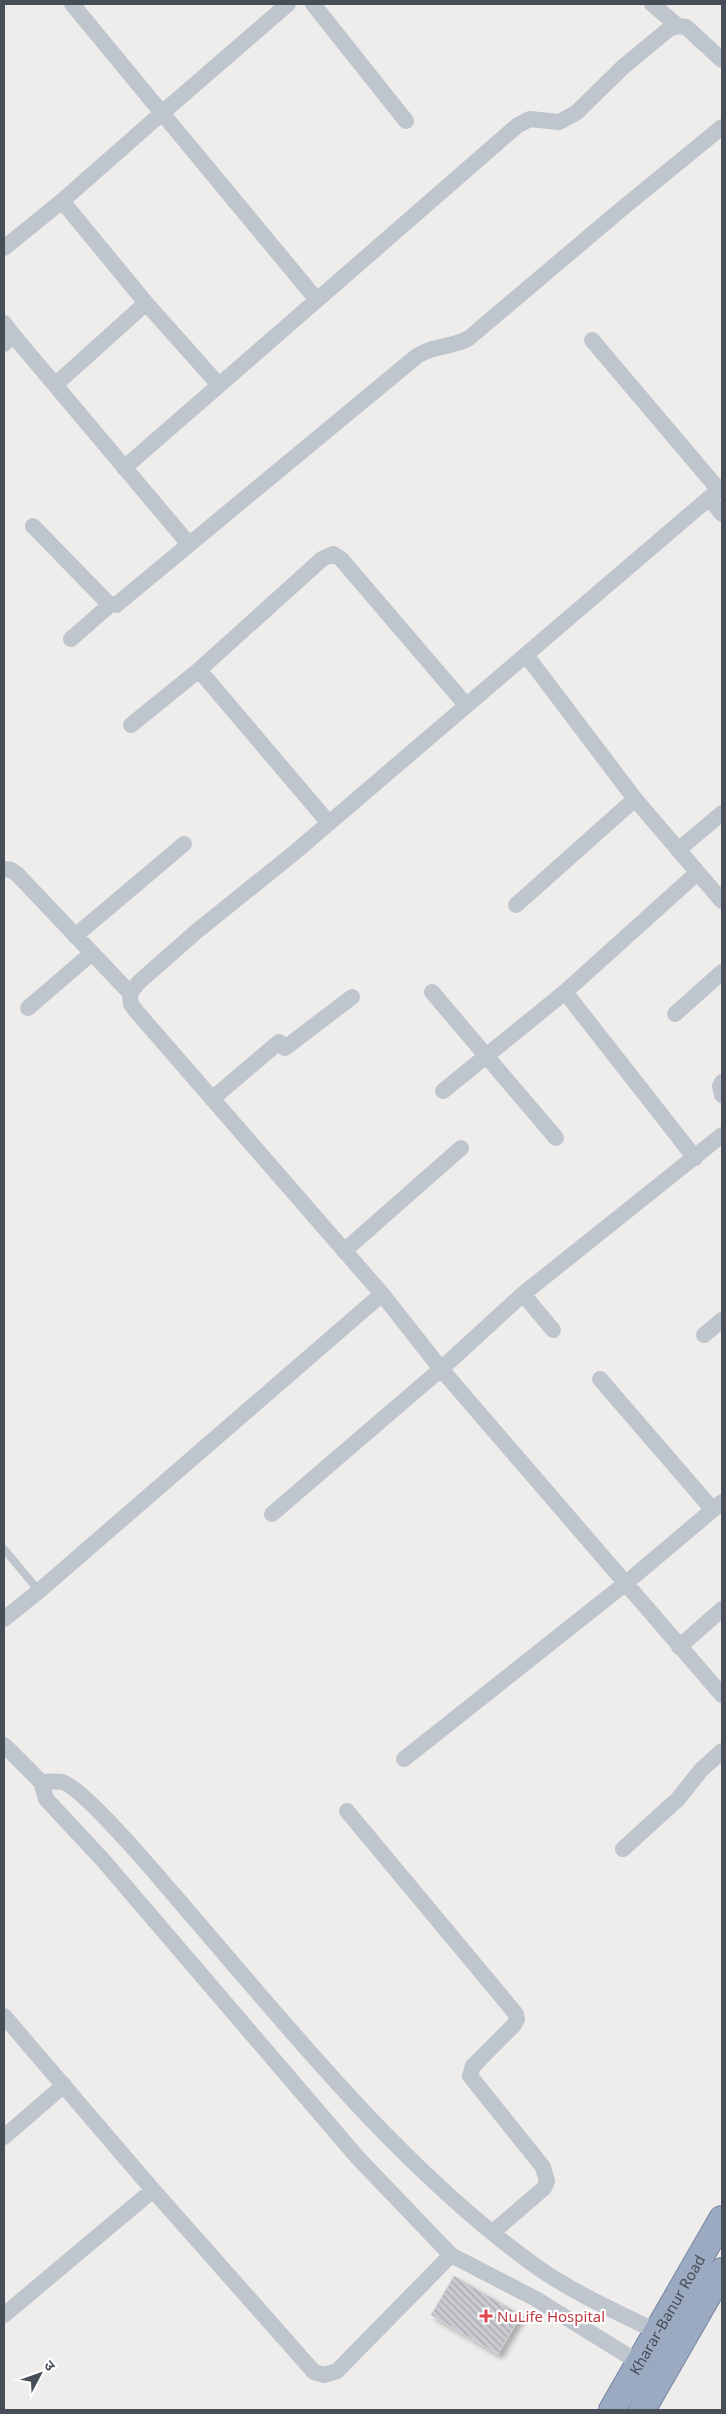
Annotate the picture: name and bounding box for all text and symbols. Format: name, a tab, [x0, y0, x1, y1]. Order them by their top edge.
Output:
street label: Kharar-Banur Road	[624, 2251, 709, 2378]
place label: NuLife Hospital	[497, 2306, 605, 2326]
marker: NuLife Hospital	[479, 2309, 493, 2323]
north arrow	[15, 2349, 65, 2399]
text: उ	[40, 2356, 61, 2375]

